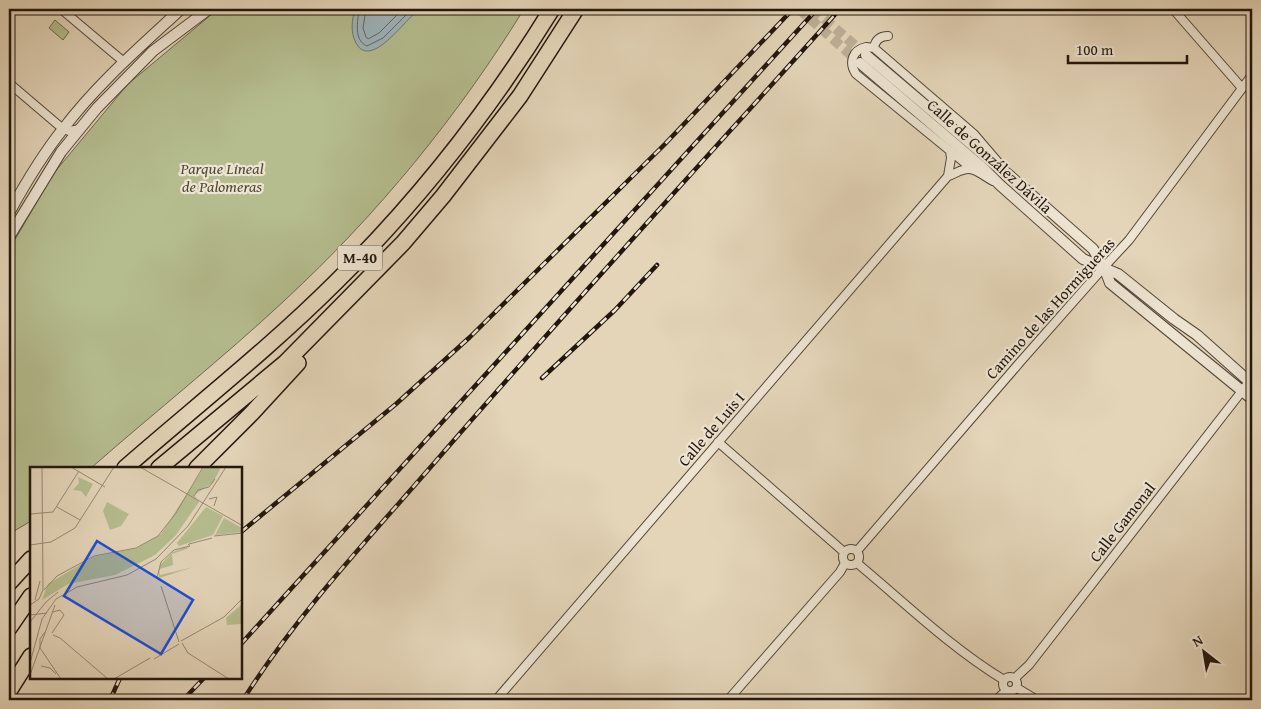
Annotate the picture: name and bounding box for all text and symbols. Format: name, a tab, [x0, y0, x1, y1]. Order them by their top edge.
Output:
scale bar	[1068, 32, 1187, 64]
text: 100 m	[1076, 39, 1114, 60]
street label: Calle de González Dávila	[922, 93, 1058, 219]
park label: Parque Lineal de Palomeras	[179, 156, 264, 198]
street label: Camino de las Hormigueras	[980, 232, 1120, 384]
road number: M-40	[338, 246, 382, 270]
street label: Calle de Luis I	[672, 387, 750, 471]
inset map	[30, 467, 242, 679]
street label: Calle Gamonal	[1083, 477, 1161, 567]
north arrow	[1178, 626, 1228, 676]
text: N	[1188, 630, 1207, 652]

